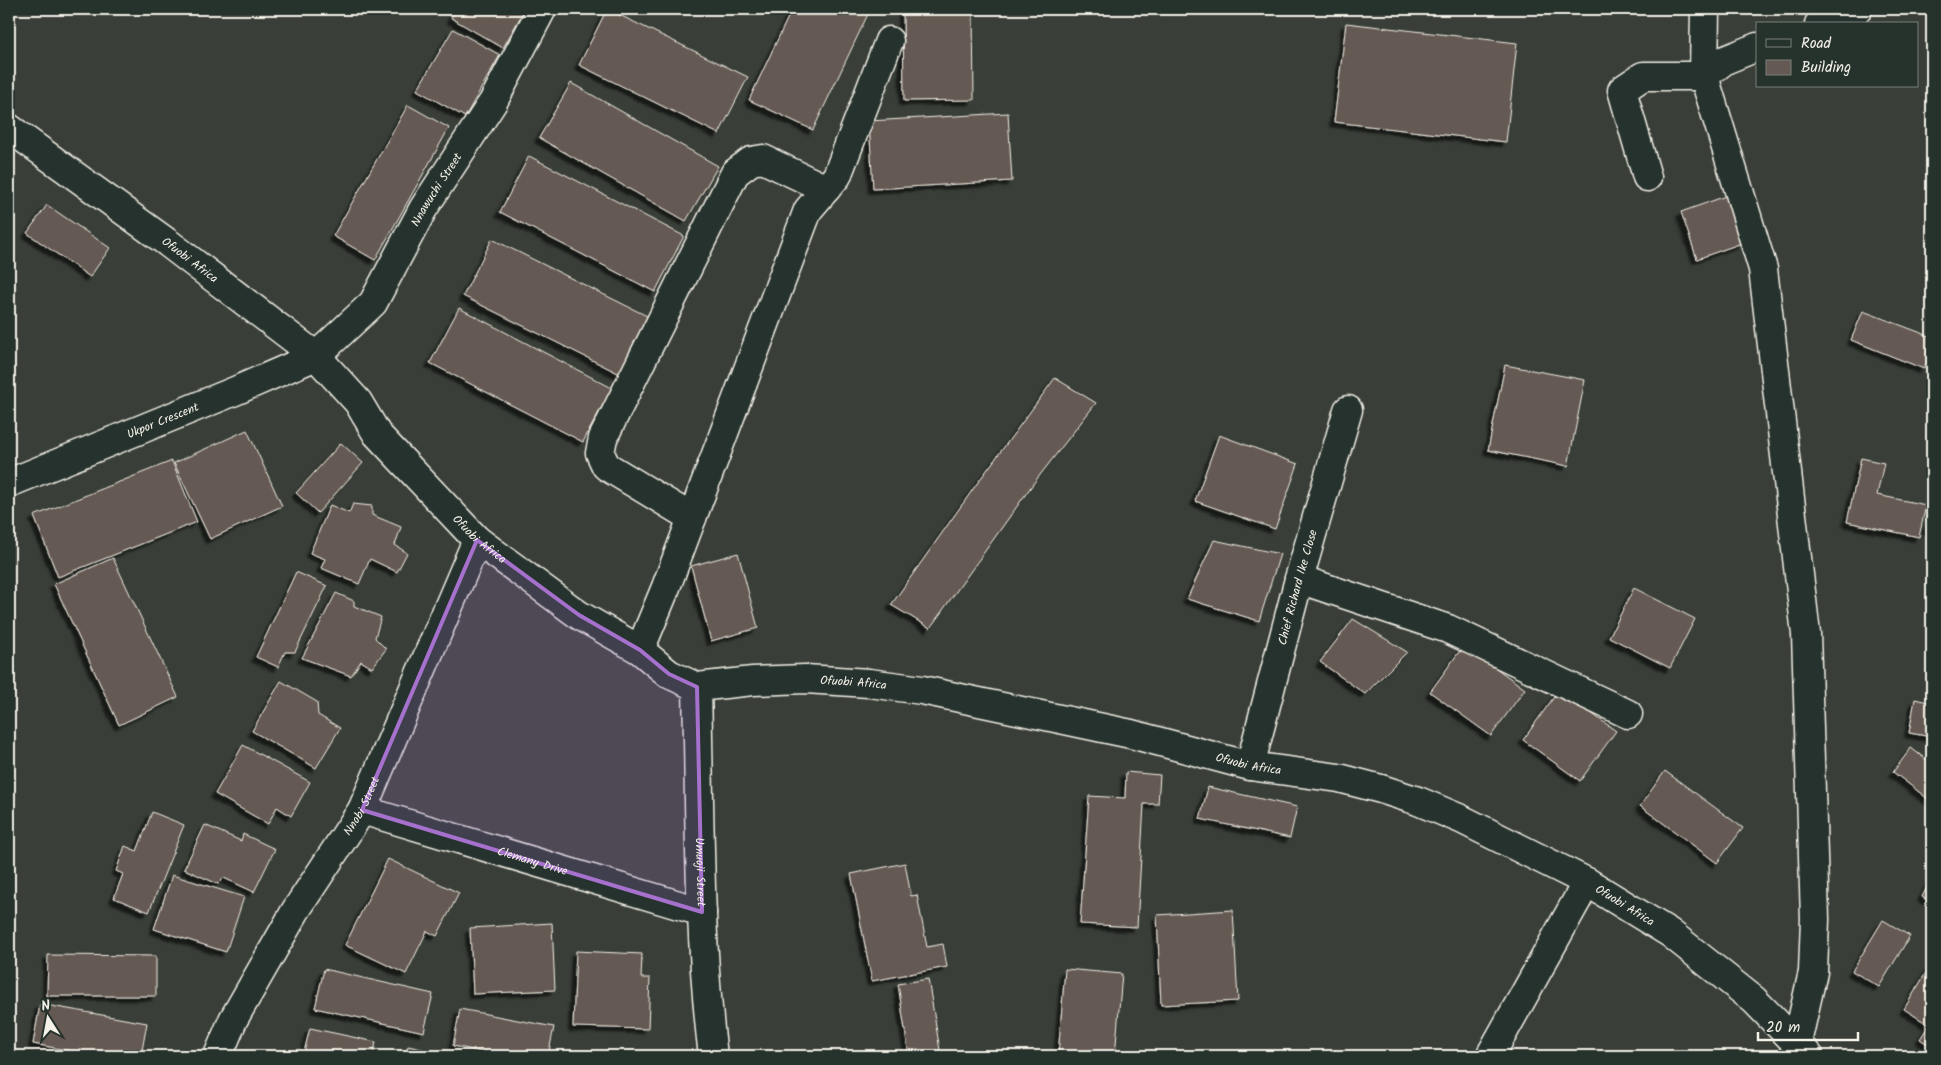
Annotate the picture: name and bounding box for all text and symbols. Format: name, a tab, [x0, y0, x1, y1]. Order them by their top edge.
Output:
legend	[1756, 22, 1918, 88]
text: Road	[1801, 32, 1832, 56]
text: Building	[1801, 56, 1851, 80]
street label: Nnawuchi Street	[406, 149, 467, 230]
street label: Ofuobi Africa	[158, 232, 223, 288]
street label: Ukpor Crescent	[124, 397, 202, 444]
street label: Ofuobi Africa	[448, 510, 511, 568]
street label: Chief Richard Ike Close	[1273, 527, 1323, 647]
street label: Ofuobi Africa	[820, 670, 888, 695]
street label: Ofuobi Africa	[1214, 748, 1283, 780]
street label: Nnobi Street	[338, 773, 385, 839]
street label: Umuoji Street	[690, 837, 711, 907]
street label: Clemany Drive	[495, 842, 571, 881]
street label: Ofuobi Africa	[1592, 880, 1659, 931]
north arrow	[22, 992, 72, 1042]
text: N	[39, 995, 52, 1018]
scale bar	[1758, 1010, 1858, 1042]
text: 20 m	[1766, 1016, 1800, 1040]

